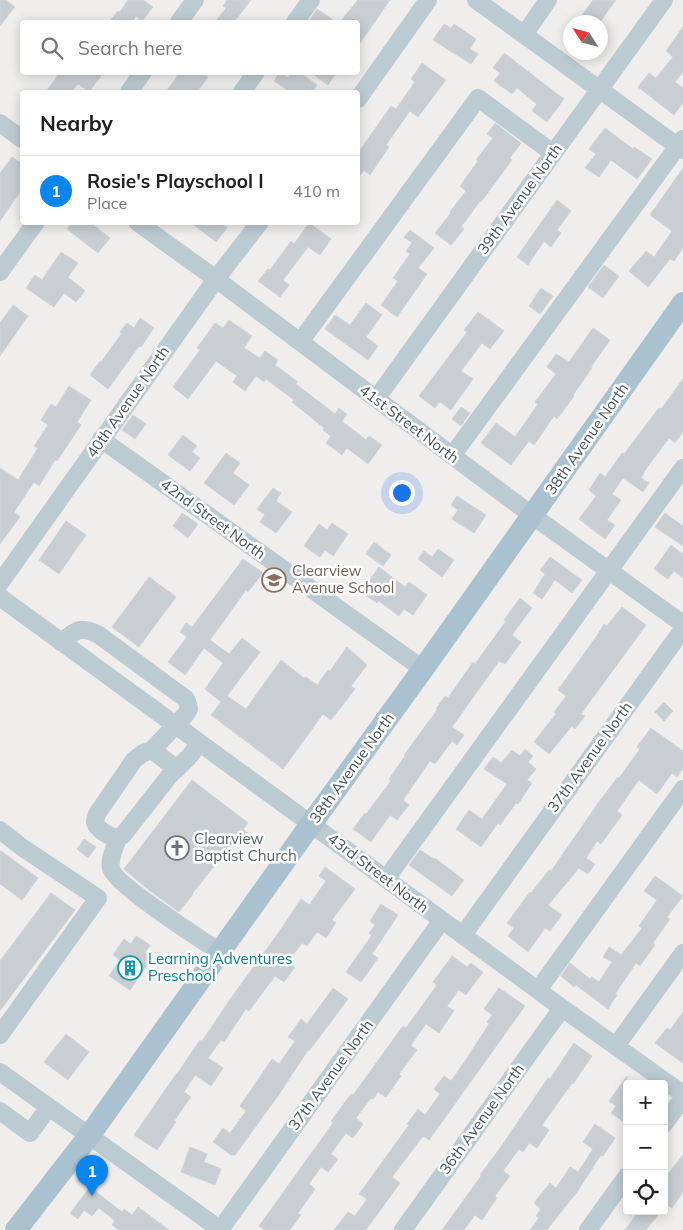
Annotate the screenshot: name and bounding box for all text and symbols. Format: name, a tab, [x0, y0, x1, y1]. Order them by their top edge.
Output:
north arrow	[563, 15, 608, 60]
search box	[20, 20, 360, 75]
icon: search	[38, 34, 66, 62]
text: Search here	[78, 36, 182, 60]
text: Nearby	[40, 110, 113, 136]
street label: 39th Avenue North	[473, 140, 566, 258]
text: Rosie's Playschool I	[87, 169, 264, 193]
text: 1	[51, 181, 61, 201]
text: 410 m	[293, 181, 340, 201]
text: Place	[87, 193, 127, 213]
street label: 40th Avenue North	[82, 342, 173, 461]
street label: 38th Avenue North	[541, 379, 632, 498]
street label: 41st Street North	[356, 380, 463, 467]
street label: 42nd Street North	[157, 474, 269, 563]
your location	[389, 480, 415, 506]
place label: Clearview Avenue School	[292, 561, 394, 597]
school or university icon: Clearview Avenue School	[261, 567, 287, 593]
street label: 37th Avenue North	[543, 698, 636, 816]
street label: 38th Avenue North	[305, 709, 398, 827]
place label: Clearview Baptist Church	[194, 829, 297, 865]
street label: 43rd Street North	[324, 829, 432, 917]
church icon: Clearview Baptist Church	[164, 835, 190, 861]
place label: Learning Adventures Preschool	[148, 949, 292, 985]
building icon: Learning Adventures Preschool	[117, 955, 143, 981]
street label: 37th Avenue North	[284, 1016, 377, 1134]
street label: 36th Avenue North	[435, 1060, 528, 1178]
map controls	[623, 1080, 668, 1215]
button: +	[623, 1080, 668, 1125]
button: −	[623, 1125, 668, 1170]
pin: 1	[76, 1155, 108, 1196]
button: locate	[623, 1170, 668, 1215]

